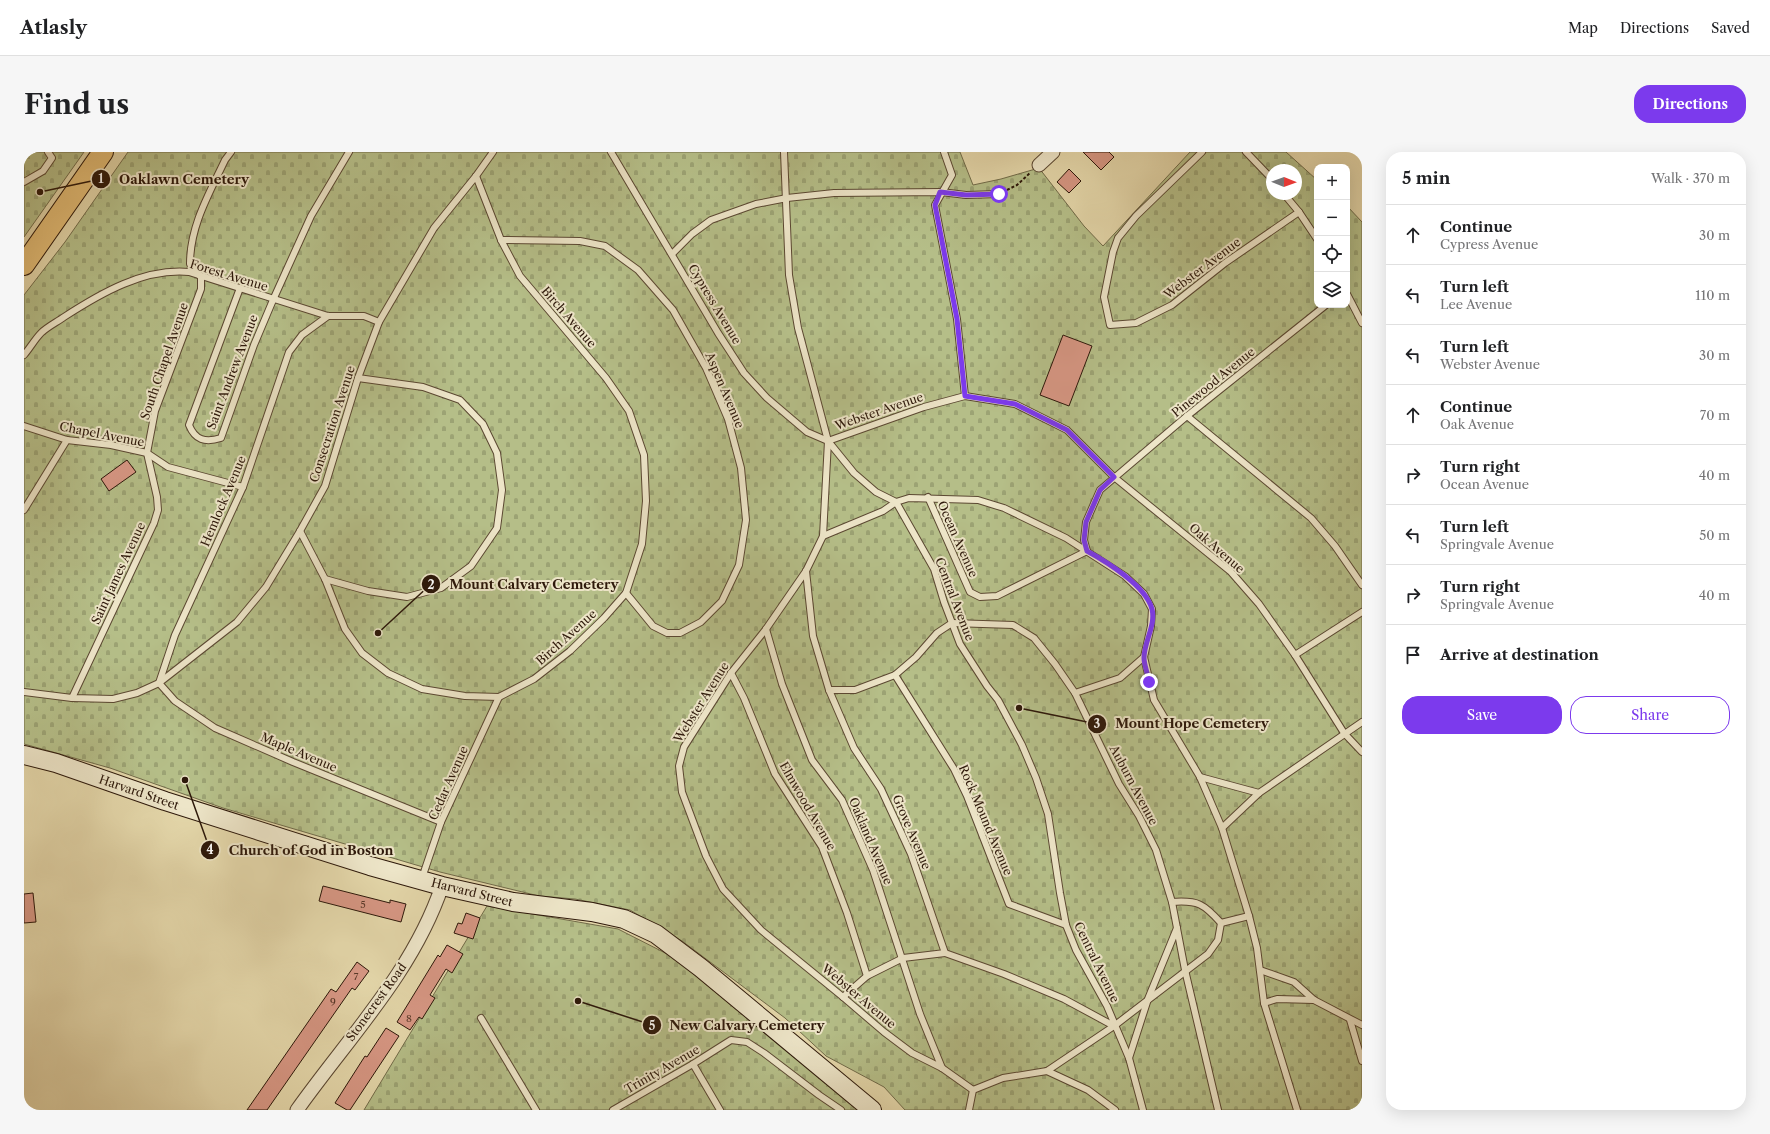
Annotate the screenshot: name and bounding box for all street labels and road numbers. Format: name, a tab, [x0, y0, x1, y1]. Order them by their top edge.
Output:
street label: Webster Avenue	[1160, 234, 1244, 302]
street label: Forest Avenue	[188, 256, 270, 294]
street label: Cypress Avenue	[685, 261, 745, 347]
street label: Birch Avenue	[538, 283, 600, 351]
street label: South Chapel Avenue	[137, 300, 191, 422]
street label: Saint Andrew Avenue	[203, 312, 261, 431]
street label: Pinewood Avenue	[1168, 344, 1258, 420]
street label: Aspen Avenue	[702, 349, 748, 431]
street label: Consecration Avenue	[306, 363, 358, 484]
street label: Webster Avenue	[832, 389, 925, 433]
street label: Chapel Avenue	[58, 418, 146, 450]
street label: Hemlock Avenue	[197, 453, 249, 549]
street label: Ocean Avenue	[934, 498, 982, 580]
street label: Saint James Avenue	[88, 519, 148, 626]
street label: Oak Avenue	[1186, 520, 1248, 576]
street label: Central Avenue	[932, 555, 978, 643]
street label: Birch Avenue	[533, 606, 599, 668]
street label: Webster Avenue	[670, 659, 732, 746]
street label: Maple Avenue	[259, 729, 340, 775]
street label: Auburn Avenue	[1106, 741, 1162, 828]
street label: Cedar Avenue	[425, 743, 471, 822]
street label: Elmwood Avenue	[777, 759, 840, 853]
street label: Rock Mound Avenue	[956, 762, 1016, 878]
street label: Harvard Street	[97, 771, 182, 813]
street label: Grove Avenue	[890, 792, 935, 872]
street label: Oakland Avenue	[846, 795, 896, 887]
street label: Harvard Street	[430, 875, 515, 910]
street label: Central Avenue	[1071, 919, 1123, 1005]
street label: Stonecrest Road	[343, 959, 410, 1044]
street label: Webster Avenue	[818, 960, 899, 1032]
street label: Trinity Avenue	[622, 1041, 702, 1097]

